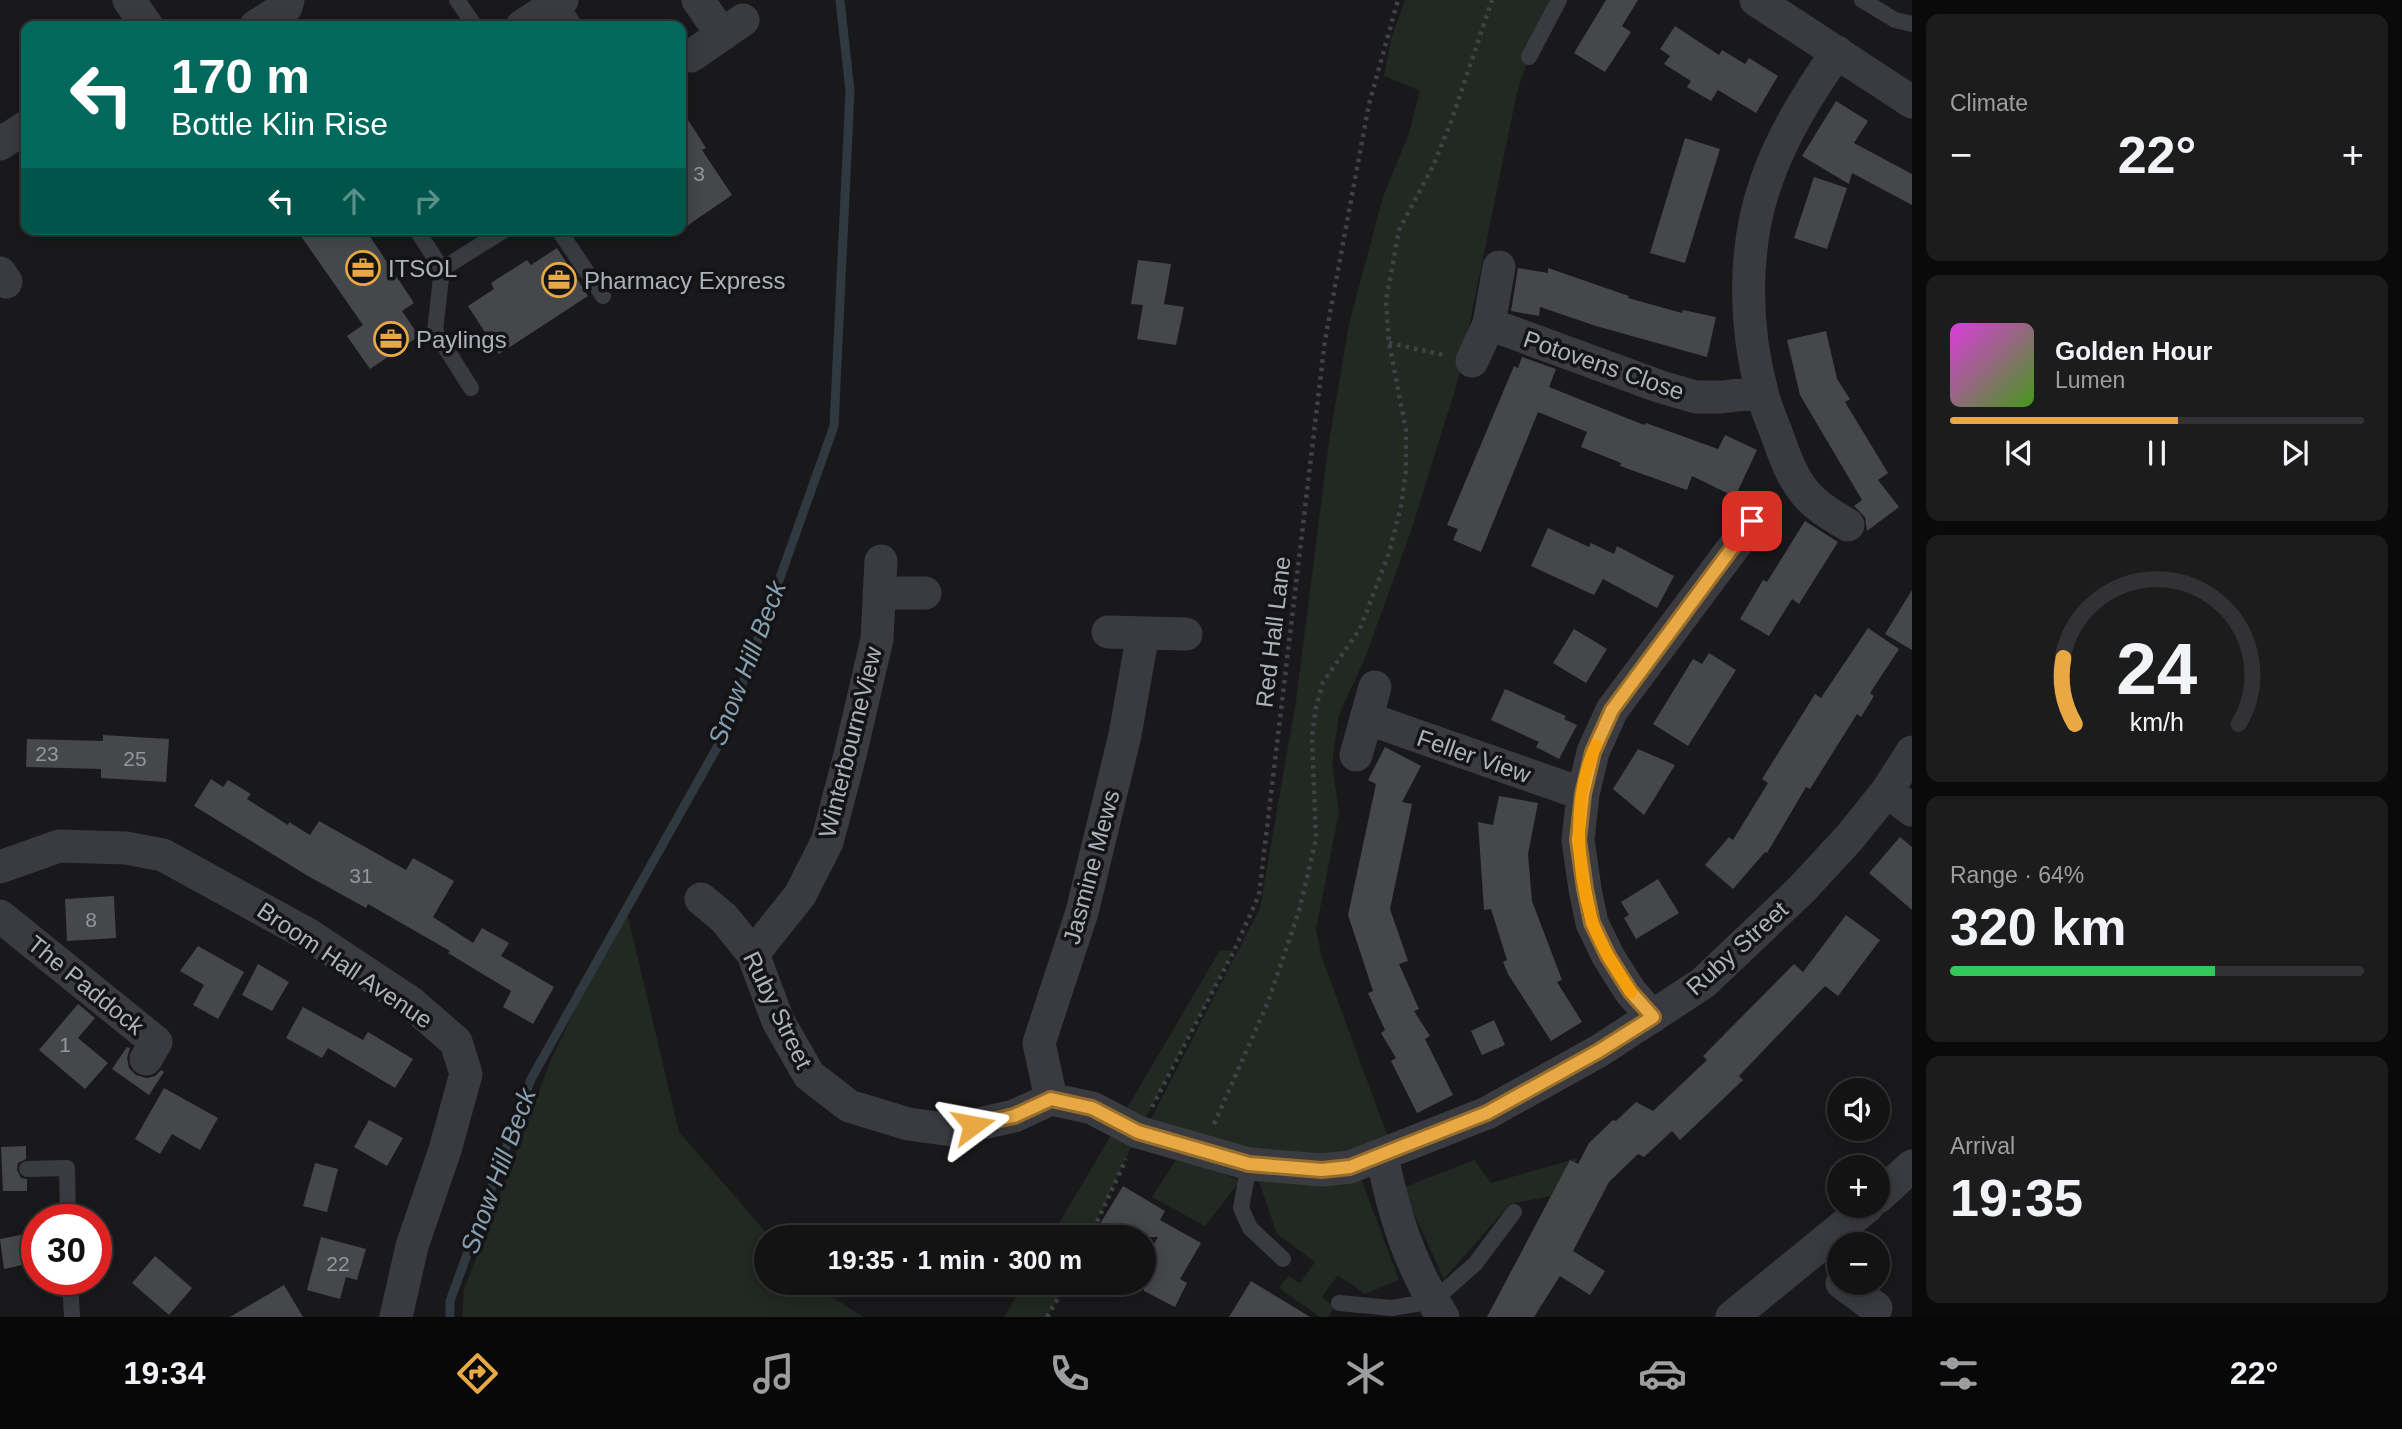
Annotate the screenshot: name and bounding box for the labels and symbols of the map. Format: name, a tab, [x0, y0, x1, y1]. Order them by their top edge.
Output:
house number: 3	[693, 162, 705, 185]
office icon: ITSOL	[344, 249, 382, 287]
place label: ITSOL	[388, 255, 457, 282]
office icon: Pharmacy Express	[540, 261, 578, 299]
place label: Pharmacy Express	[584, 267, 785, 294]
office icon: Paylings	[372, 320, 410, 358]
street label: Potovens Close	[1520, 325, 1688, 405]
place label: Paylings	[416, 326, 507, 353]
pin	[1722, 491, 1782, 551]
street label: Red Hall Lane	[1250, 555, 1296, 709]
water label: Snow Hill Beck	[702, 575, 793, 749]
street label: WinterbourneView	[813, 643, 887, 840]
street label: Feller View	[1414, 724, 1535, 788]
house number: 23	[35, 742, 59, 765]
house number: 25	[123, 747, 147, 770]
street label: Jasmine Mews	[1057, 787, 1125, 947]
house number: 31	[349, 864, 373, 887]
street label: Ruby Street	[1681, 895, 1793, 1000]
street label: Broom Hall Avenue	[252, 896, 438, 1034]
house number: 8	[85, 908, 97, 931]
street label: The Paddock	[23, 930, 150, 1041]
street label: Ruby Street	[738, 947, 818, 1073]
house number: 1	[59, 1033, 71, 1056]
water label: Snow Hill Beck	[454, 1083, 542, 1258]
position arrow	[936, 1088, 1010, 1162]
speed limit sign: 30	[21, 1204, 112, 1295]
house number: 22	[326, 1252, 350, 1275]

